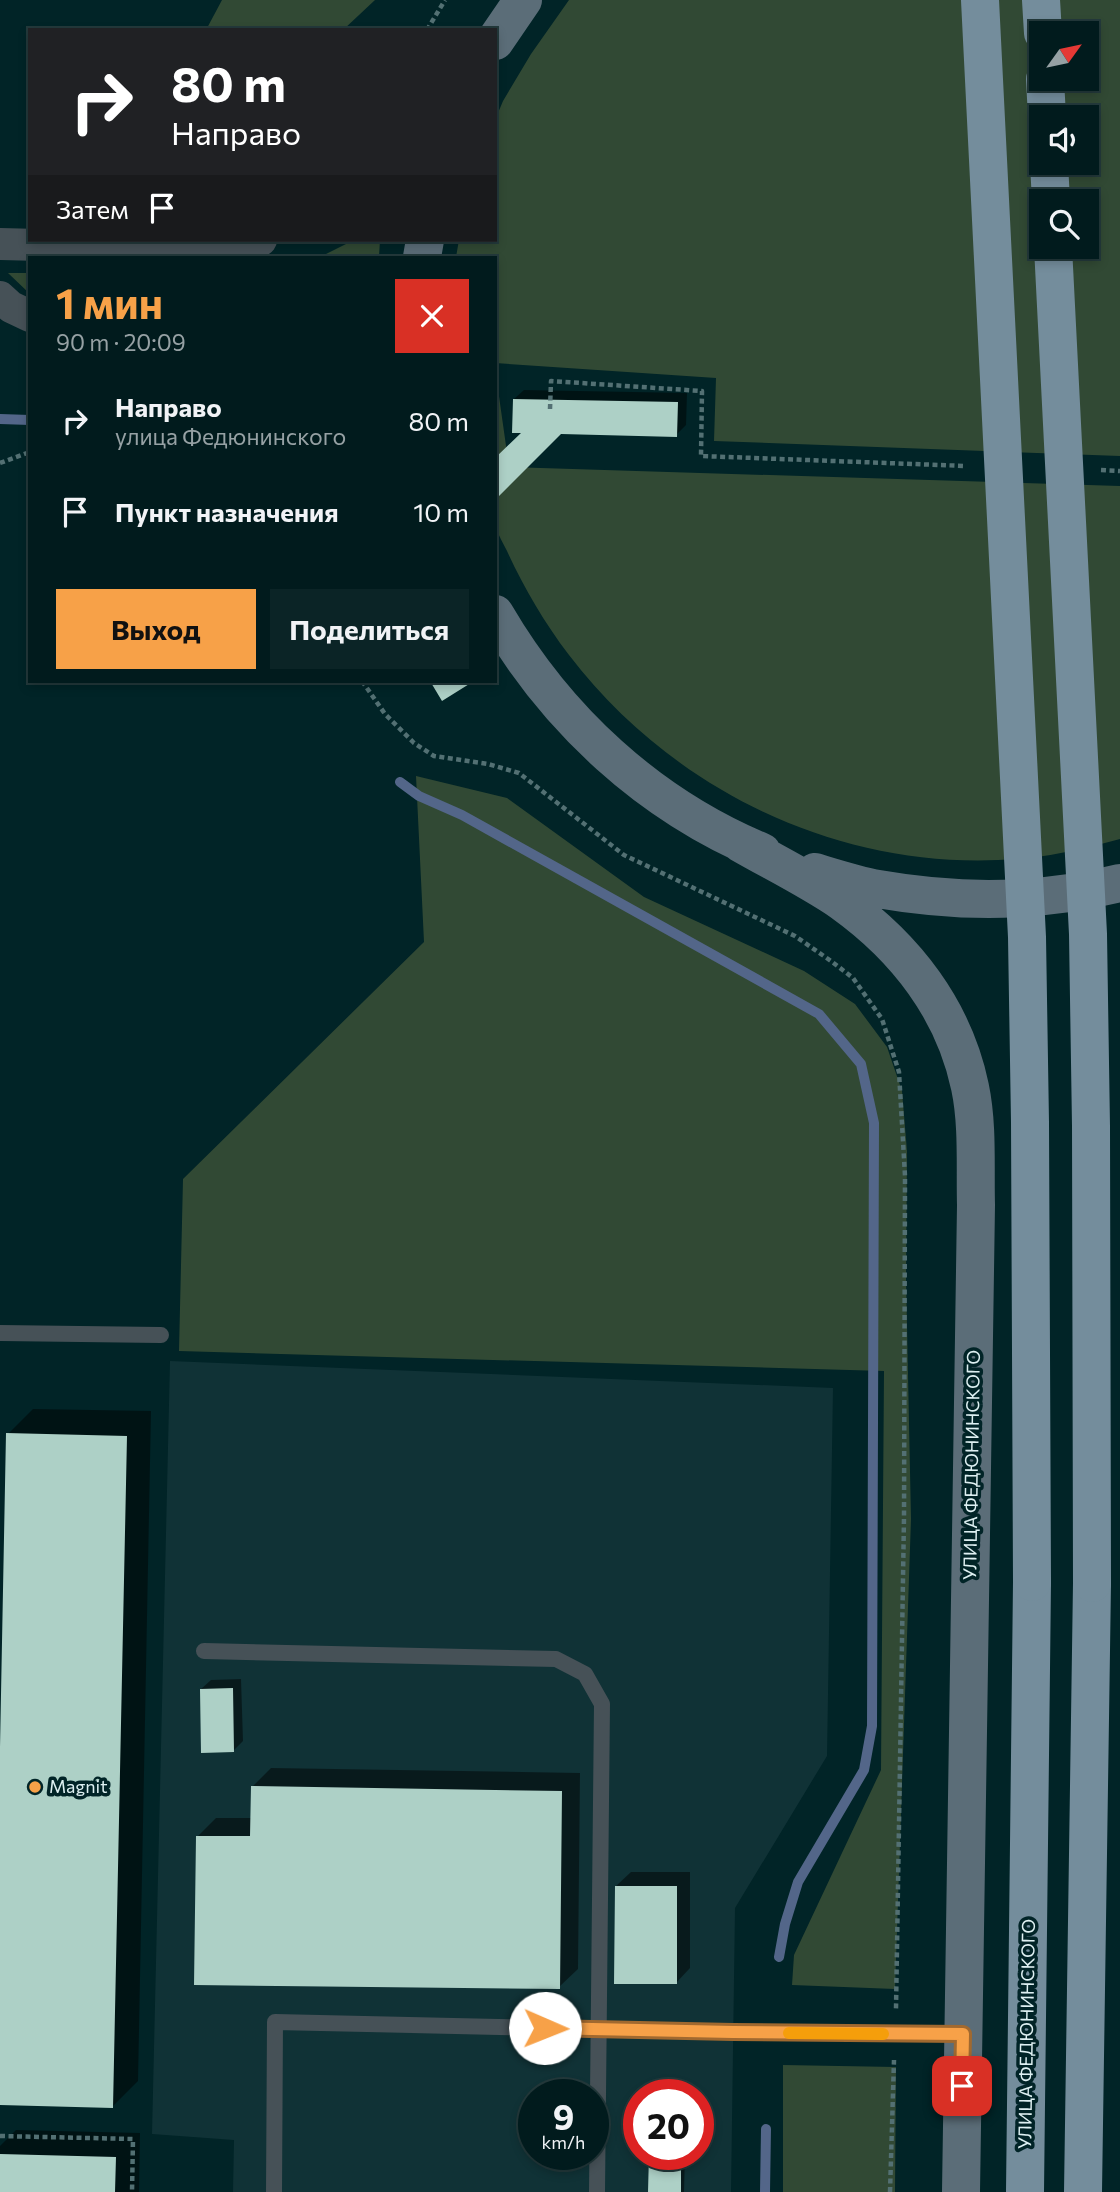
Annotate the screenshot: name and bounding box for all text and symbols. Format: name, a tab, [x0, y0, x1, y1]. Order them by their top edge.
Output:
north arrow	[1029, 21, 1099, 91]
map controls	[1029, 21, 1099, 259]
text: 80 m	[171, 52, 286, 112]
icon: right	[56, 56, 147, 147]
button: sound	[1029, 105, 1099, 175]
text: Направо	[171, 112, 301, 152]
icon: arrive	[143, 189, 181, 227]
button: search	[1029, 189, 1099, 259]
text: Затем	[56, 193, 129, 224]
text: 1 мин	[56, 276, 163, 328]
button: close	[395, 279, 469, 353]
text: 90 m · 20:09	[56, 328, 186, 356]
text: Направо	[115, 391, 222, 422]
icon: right	[56, 402, 94, 440]
text: 80 m	[409, 405, 469, 436]
text: улица Федюнинского	[115, 422, 346, 450]
icon: arrive	[56, 493, 94, 531]
text: Пункт назначения	[115, 496, 339, 527]
text: 10 m	[413, 496, 469, 527]
button: Выход	[56, 589, 256, 669]
button: Поделиться	[270, 589, 469, 669]
street label: УЛИЦА ФЕДЮНИНСКОГО	[958, 1350, 984, 1580]
place label: Magnit	[49, 1775, 108, 1797]
marker: Magnit	[27, 1779, 43, 1795]
street label: УЛИЦА ФЕДЮНИНСКОГО	[1013, 1919, 1039, 2149]
position arrow	[508, 1991, 582, 2065]
pin	[932, 2056, 992, 2116]
icon: arrive	[943, 2067, 981, 2105]
speed limit sign: 20	[623, 2079, 714, 2170]
text: 9	[553, 2094, 574, 2137]
text: km/h	[542, 2131, 585, 2153]

